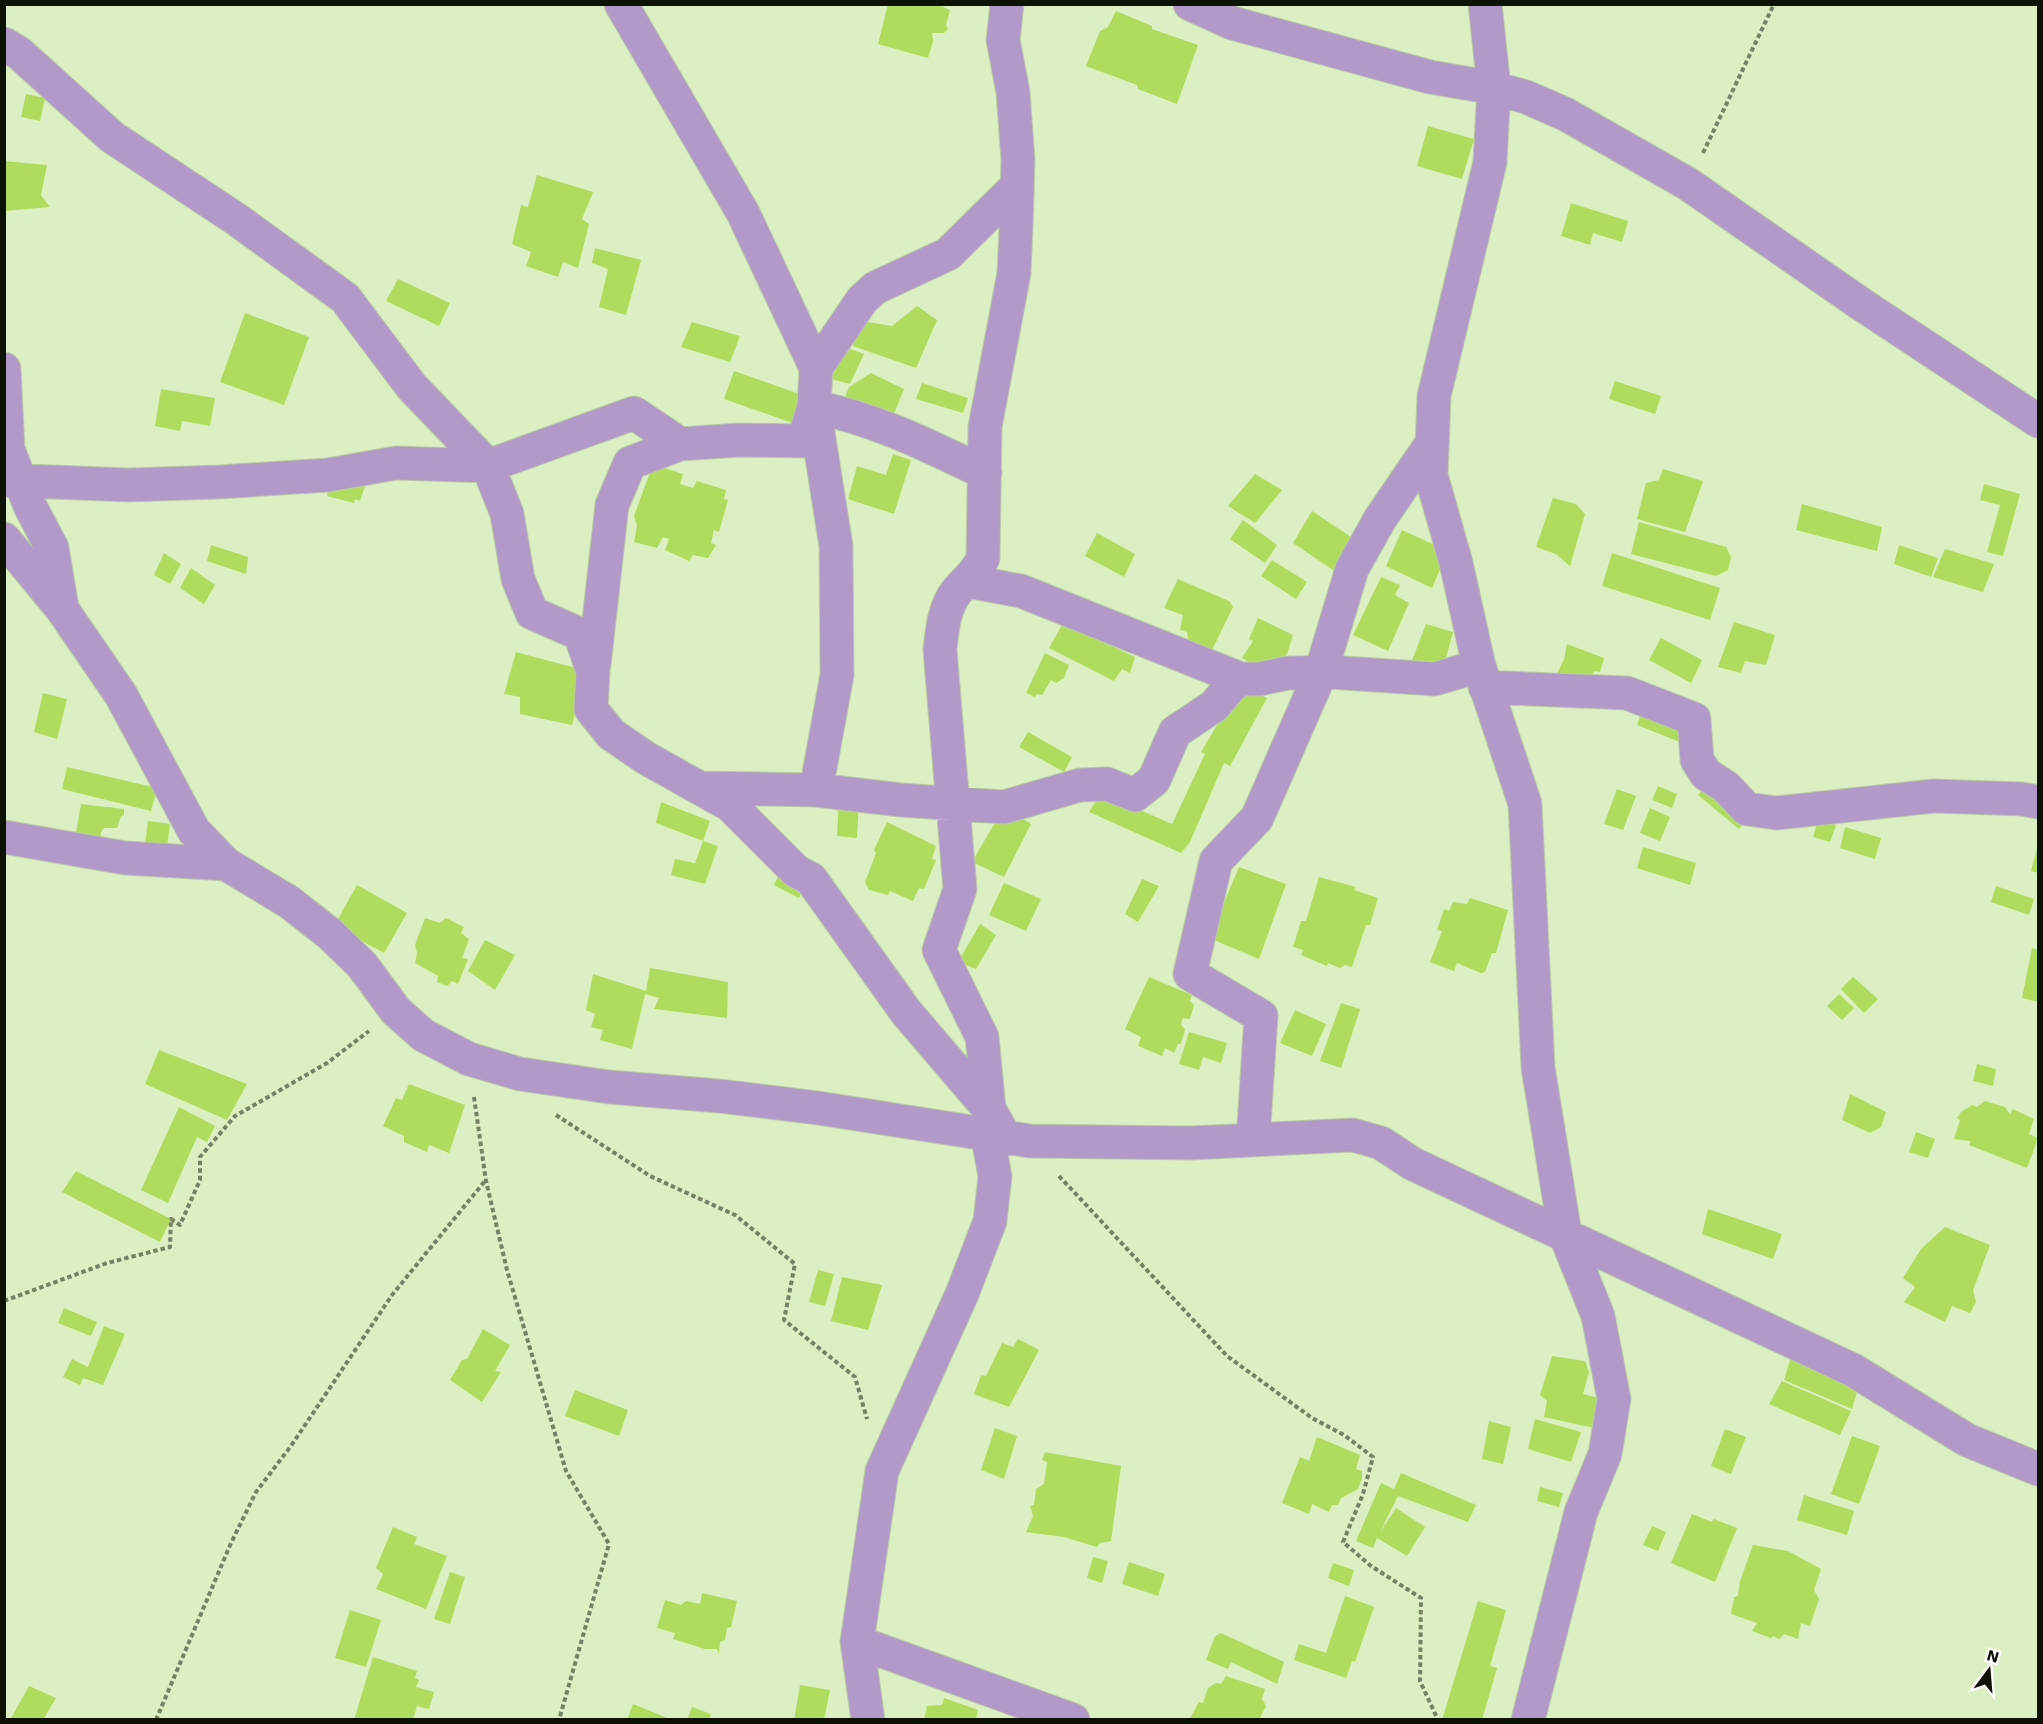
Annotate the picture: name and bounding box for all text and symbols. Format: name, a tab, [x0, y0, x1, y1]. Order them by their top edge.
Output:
north arrow	[1959, 1640, 2019, 1700]
text: N	[1985, 1645, 2001, 1667]

